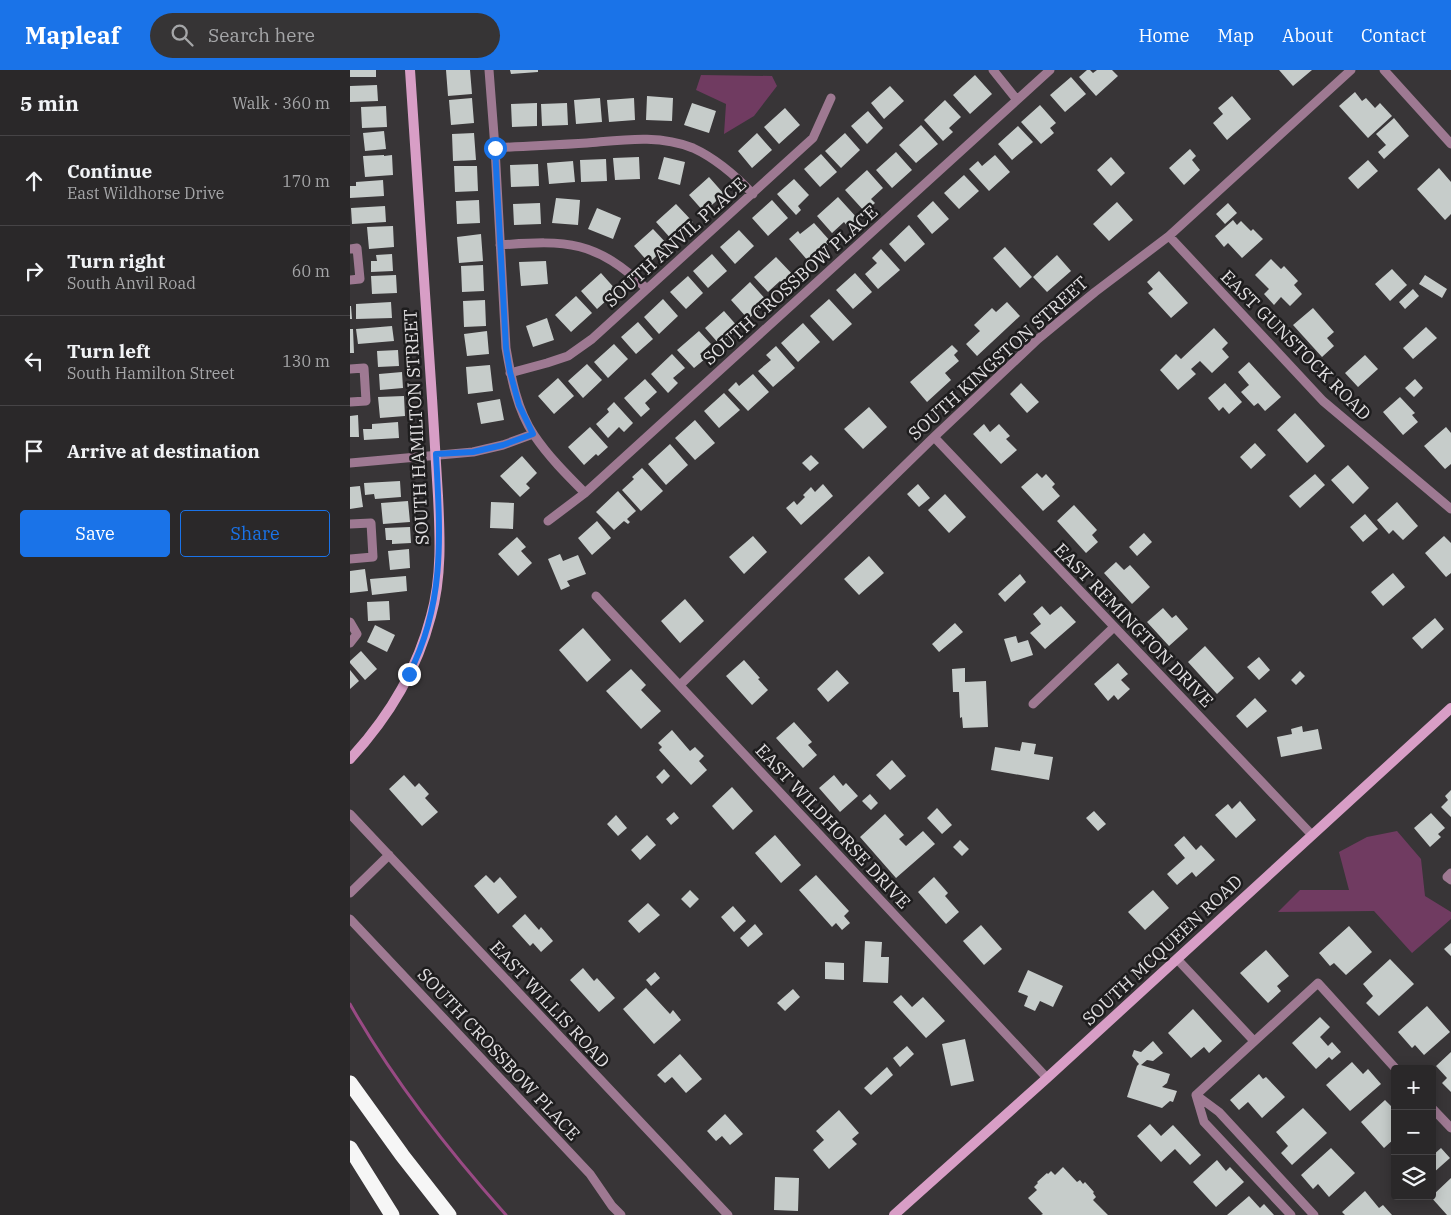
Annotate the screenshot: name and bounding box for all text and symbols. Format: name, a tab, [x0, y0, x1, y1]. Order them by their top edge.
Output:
search box	[150, 13, 500, 58]
text: Mapleaf	[25, 19, 120, 51]
icon: search	[168, 21, 196, 49]
text: Search here	[208, 23, 315, 47]
text: Home	[1138, 24, 1190, 47]
text: Map	[1218, 24, 1254, 47]
text: About	[1282, 24, 1333, 47]
text: Contact	[1361, 24, 1426, 47]
text: 5 min	[20, 89, 79, 117]
text: Walk · 360 m	[232, 93, 330, 113]
route start	[484, 137, 507, 160]
text: Continue	[67, 159, 152, 183]
icon: ahead	[20, 167, 48, 195]
text: 170 m	[282, 171, 330, 191]
street label: SOUTH ANVIL PLACE	[599, 172, 751, 312]
text: East Wildhorse Drive	[67, 183, 224, 203]
street label: SOUTH CROSSBOW PLACE	[698, 200, 882, 370]
text: Turn right	[67, 249, 165, 273]
icon: right	[20, 257, 48, 285]
text: 60 m	[292, 261, 330, 281]
street label: EAST GUNSTOCK ROAD	[1216, 265, 1376, 425]
street label: SOUTH KINGSTON STREET	[903, 271, 1093, 445]
text: South Anvil Road	[67, 273, 196, 293]
street label: SOUTH HAMILTON STREET	[398, 308, 434, 546]
text: Turn left	[67, 339, 150, 363]
icon: left	[20, 347, 48, 375]
text: 130 m	[282, 351, 330, 371]
text: South Hamilton Street	[67, 363, 235, 383]
icon: arrive	[20, 437, 48, 465]
text: Arrive at destination	[67, 439, 260, 463]
button: Save	[20, 510, 170, 557]
button: Share	[180, 510, 330, 557]
street label: EAST REMINGTON DRIVE	[1049, 538, 1219, 712]
route end	[398, 663, 421, 686]
street label: EAST WILDHORSE DRIVE	[751, 739, 915, 913]
street label: SOUTH MCQUEEN ROAD	[1077, 870, 1247, 1030]
street label: EAST WILLIS ROAD	[485, 936, 615, 1072]
street label: SOUTH CROSSBOW PLACE	[413, 963, 585, 1145]
map controls	[1391, 1065, 1436, 1200]
button: +	[1391, 1065, 1436, 1110]
button: −	[1391, 1110, 1436, 1155]
button: layers	[1391, 1155, 1436, 1200]

